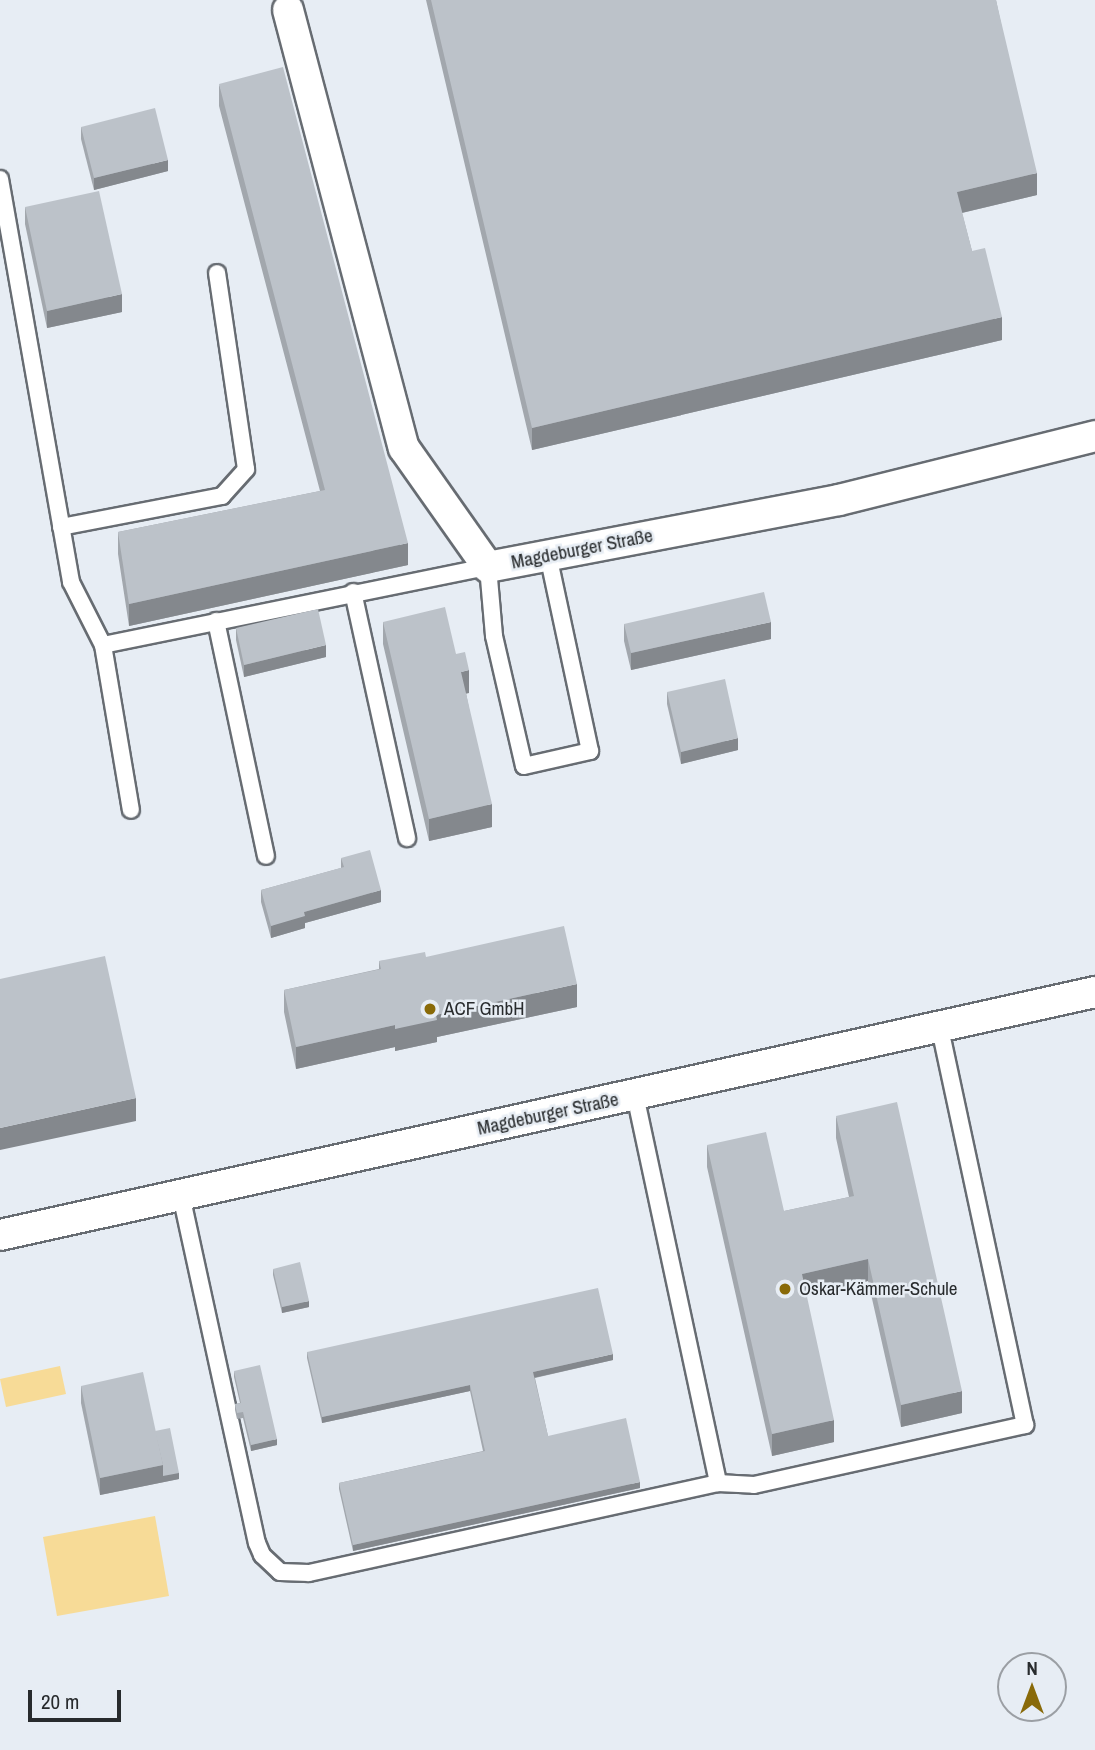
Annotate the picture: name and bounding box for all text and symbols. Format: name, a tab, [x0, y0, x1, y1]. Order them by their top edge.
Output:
street label: Magdeburger Straße	[509, 524, 655, 574]
place label: ACF GmbH	[444, 998, 525, 1020]
marker: ACF GmbH	[422, 1001, 438, 1017]
street label: Magdeburger Straße	[475, 1088, 621, 1140]
place label: Oskar-Kämmer-Schule	[799, 1278, 957, 1300]
marker: Oskar-Kämmer-Schule	[777, 1281, 793, 1297]
north arrow	[997, 1652, 1067, 1722]
text: N	[1026, 1655, 1038, 1681]
scale bar	[32, 1676, 124, 1720]
text: 20 m	[41, 1687, 79, 1716]

